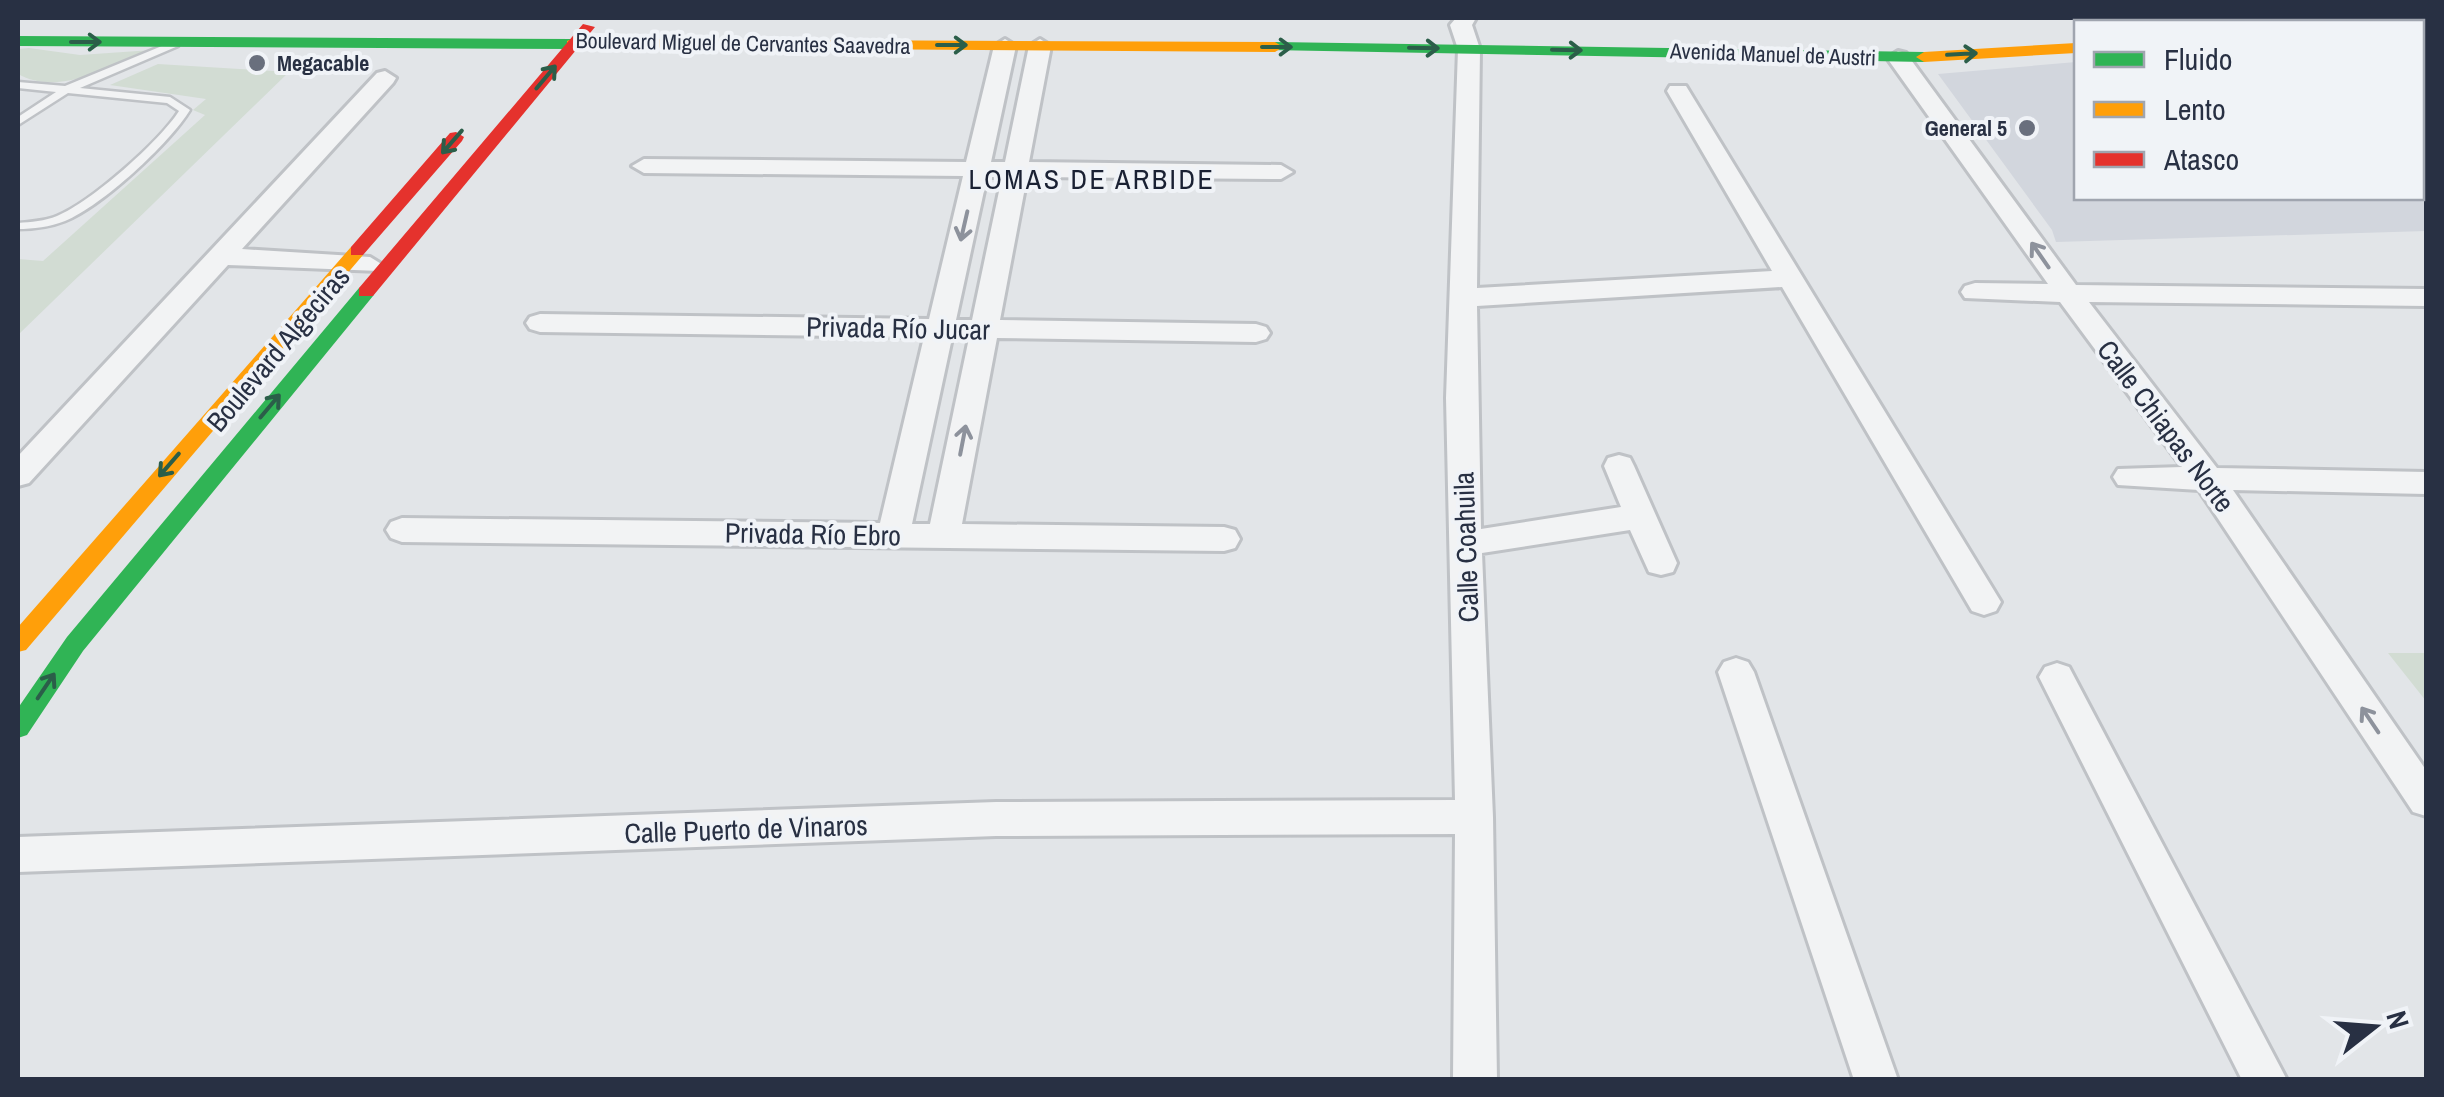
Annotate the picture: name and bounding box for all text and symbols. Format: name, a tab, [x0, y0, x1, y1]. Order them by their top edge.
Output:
legend	[2074, 20, 2424, 200]
street label: Boulevard Miguel de Cervantes Saavedra	[575, 25, 911, 61]
one-way arrow	[69, 33, 101, 52]
street label: Avenida Manuel de Austri	[1668, 35, 1877, 73]
one-way arrow	[936, 36, 968, 54]
one-way arrow	[1260, 38, 1293, 56]
one-way arrow	[1406, 38, 1439, 58]
text: Fluido	[2164, 39, 2232, 79]
one-way arrow	[1550, 40, 1582, 60]
one-way arrow	[1945, 44, 1977, 63]
place label: Megacable	[277, 48, 369, 78]
marker: Megacable	[246, 52, 268, 74]
one-way arrow	[534, 64, 556, 90]
text: Lento	[2164, 89, 2226, 129]
place label: General 5	[1925, 113, 2007, 143]
marker: General 5	[2016, 117, 2038, 139]
one-way arrow	[441, 128, 463, 154]
text: Atasco	[2163, 139, 2239, 179]
district label: LOMAS DE ARBIDE	[969, 160, 1215, 198]
one-way arrow	[953, 209, 972, 241]
one-way arrow	[2030, 242, 2051, 270]
street label: Boulevard Algeciras	[198, 259, 358, 439]
street label: Privada Río Jucar	[806, 307, 991, 349]
street label: Calle Chiapas Norte	[2089, 332, 2243, 520]
one-way arrow	[258, 394, 280, 420]
one-way arrow	[954, 425, 973, 457]
one-way arrow	[157, 452, 180, 477]
street label: Calle Coahuila	[1444, 471, 1488, 623]
street label: Privada Río Ebro	[725, 513, 901, 555]
one-way arrow	[35, 673, 56, 701]
one-way arrow	[2360, 707, 2381, 734]
street label: Calle Puerto de Vinaros	[624, 806, 868, 852]
north arrow	[2324, 977, 2424, 1077]
text: N	[2377, 1006, 2419, 1033]

